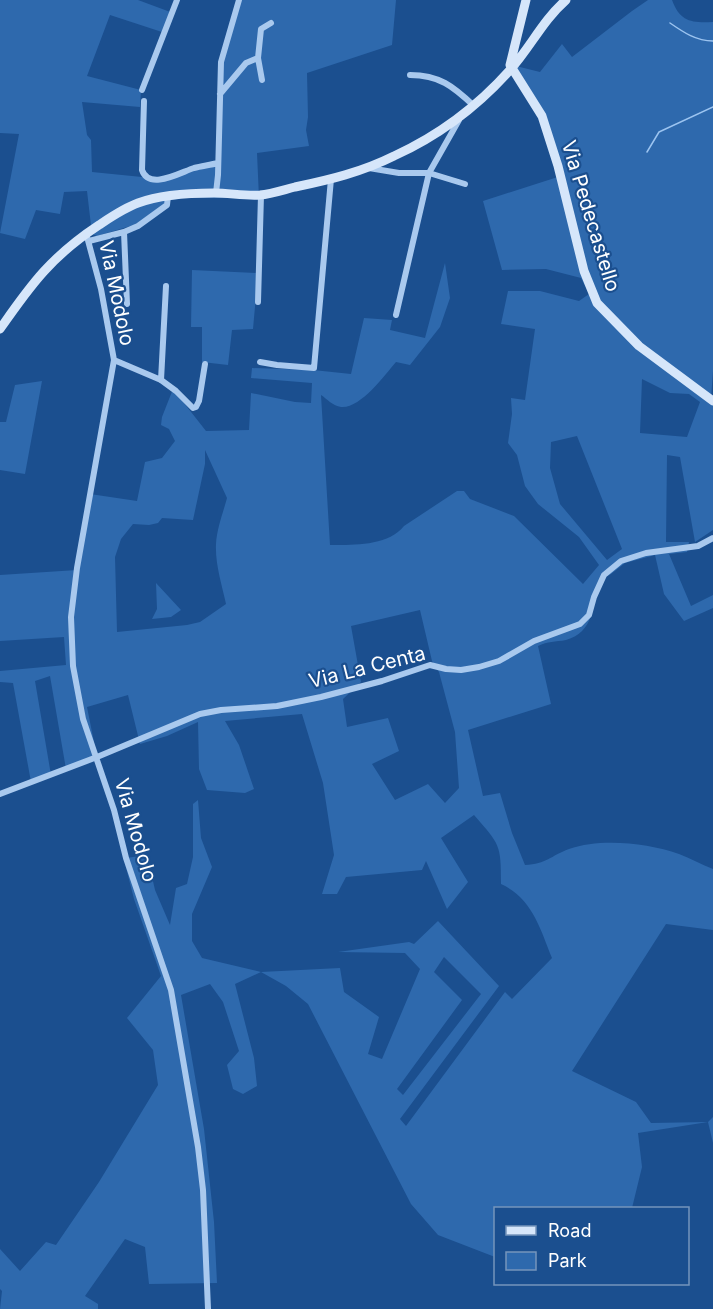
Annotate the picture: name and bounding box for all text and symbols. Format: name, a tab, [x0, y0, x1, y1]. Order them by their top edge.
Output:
street label: Via Pedecastello	[557, 138, 625, 294]
street label: Via Modolo	[94, 238, 140, 348]
street label: Via La Centa	[306, 641, 428, 693]
street label: Via Modolo	[110, 775, 162, 885]
legend	[494, 1207, 689, 1285]
text: Road	[548, 1220, 591, 1241]
text: Park	[548, 1250, 587, 1271]

